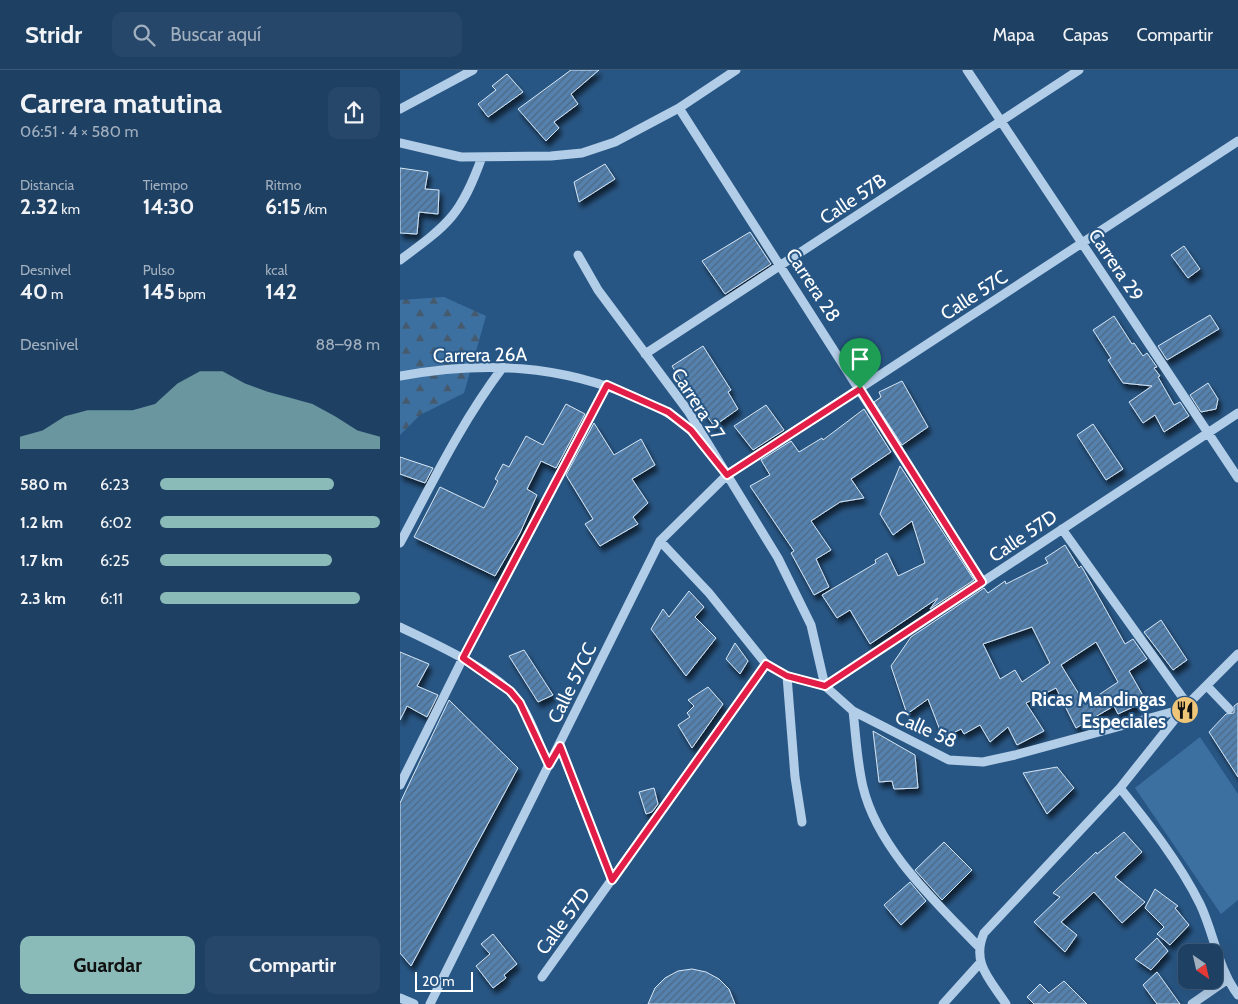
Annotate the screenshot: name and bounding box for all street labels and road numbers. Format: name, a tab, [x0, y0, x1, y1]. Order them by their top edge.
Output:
street label: Calle 57B	[816, 169, 890, 229]
street label: Carrera 29	[1083, 224, 1149, 306]
street label: Carrera 28	[781, 244, 845, 326]
street label: Calle 57C	[936, 265, 1012, 325]
street label: Carrera 26A	[433, 343, 527, 367]
street label: Carrera 27	[666, 364, 730, 445]
street label: Calle 57D	[985, 505, 1062, 567]
street label: Calle 57CC	[543, 639, 601, 727]
street label: Calle 58	[891, 705, 961, 753]
street label: Calle 57D	[531, 883, 595, 959]

